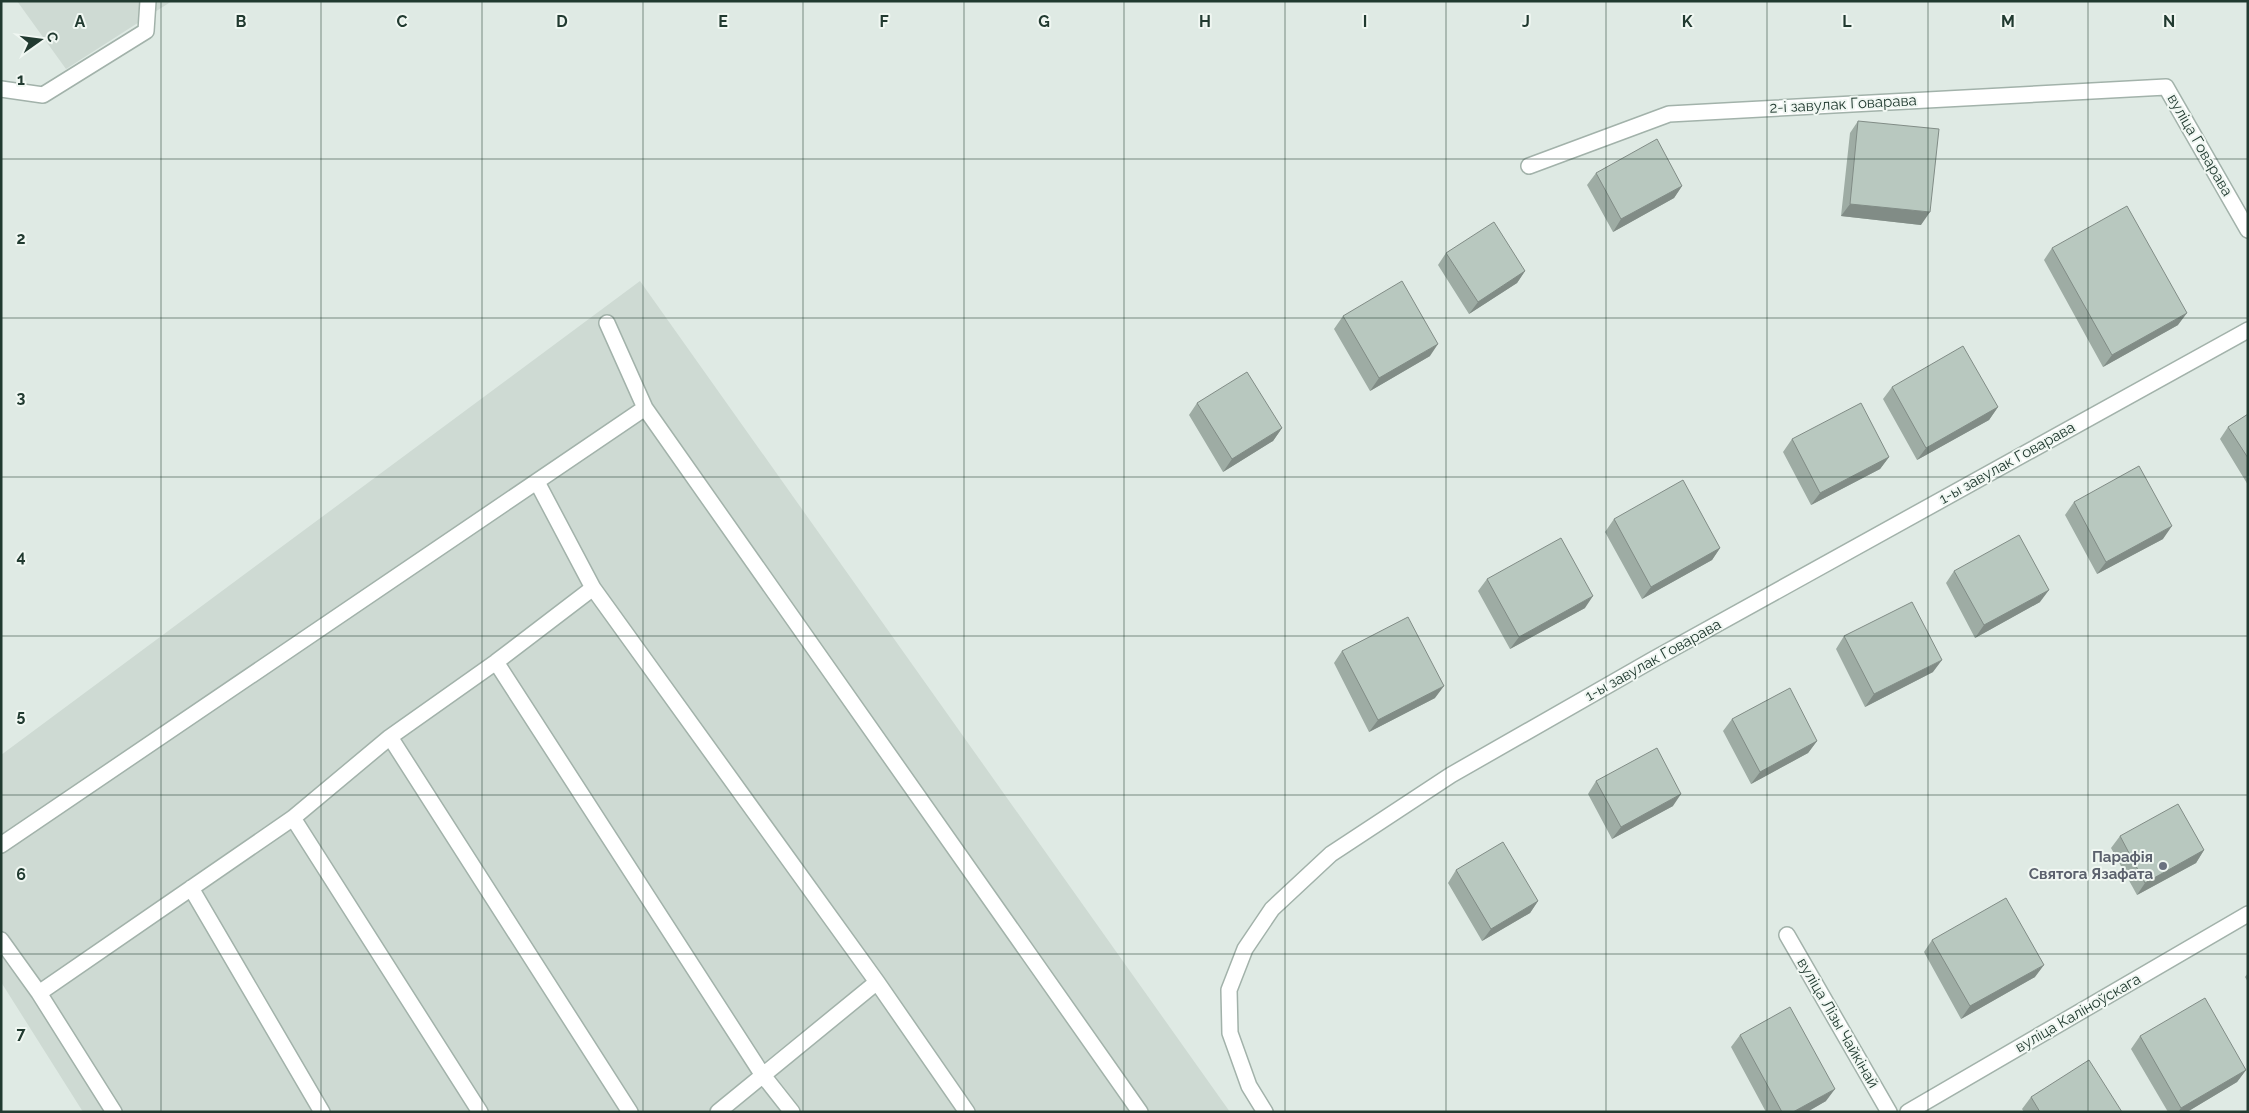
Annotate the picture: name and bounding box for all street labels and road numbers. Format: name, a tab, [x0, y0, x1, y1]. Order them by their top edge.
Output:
street label: 2-і завулак Говарава	[1769, 91, 1917, 117]
street label: вуліца Говарава	[2163, 91, 2237, 199]
street label: 1-ы завулак Говарава	[1936, 418, 2078, 508]
street label: 1-ы завулак Говарава	[1582, 615, 1724, 705]
street label: вуліца Лізы Чайкінай	[1793, 955, 1883, 1091]
street label: вуліца Каліноўскага	[2012, 970, 2144, 1056]

